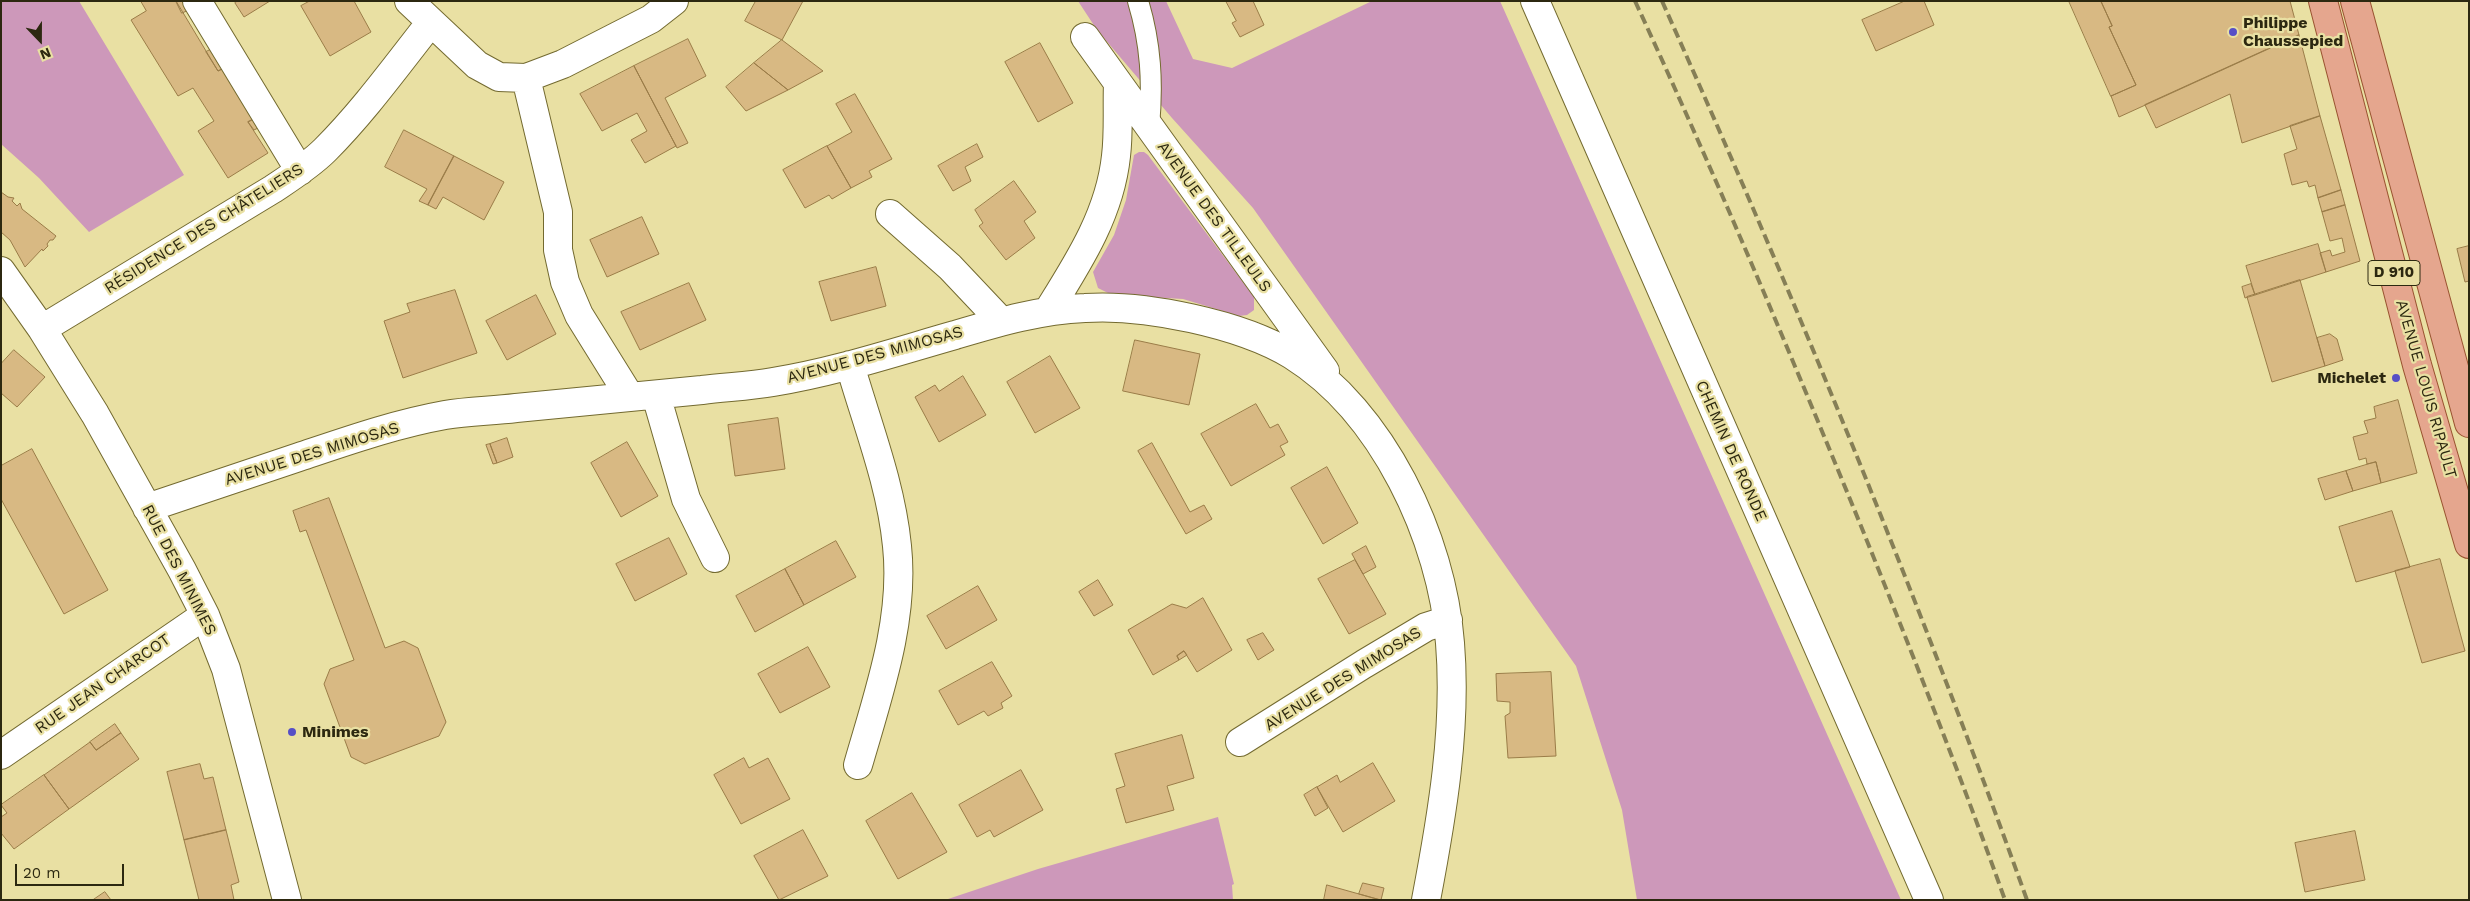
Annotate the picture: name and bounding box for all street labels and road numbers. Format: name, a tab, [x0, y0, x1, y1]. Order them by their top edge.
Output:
street label: AVENUE DES TILLEULS	[1153, 138, 1275, 296]
street label: RÉSIDENCE DES CHÂTELIERS	[101, 160, 307, 298]
road number: D 910	[2368, 260, 2420, 286]
street label: AVENUE LOUIS RIPAULT	[2391, 297, 2461, 481]
street label: AVENUE DES MIMOSAS	[785, 322, 965, 388]
street label: CHEMIN DE RONDE	[1691, 378, 1771, 524]
street label: AVENUE DES MIMOSAS	[223, 418, 401, 490]
street label: RUE DES MINIMES	[138, 501, 220, 639]
street label: AVENUE DES MIMOSAS	[1261, 623, 1425, 735]
street label: RUE JEAN CHARCOT	[32, 630, 174, 738]

